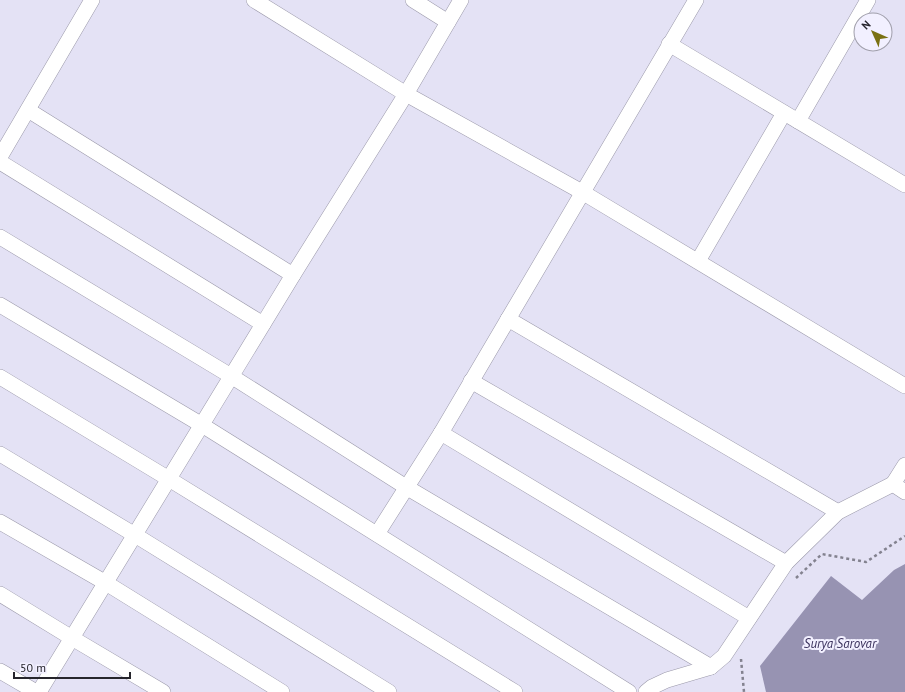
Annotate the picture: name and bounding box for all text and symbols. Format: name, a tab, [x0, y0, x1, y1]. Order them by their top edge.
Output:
north arrow	[853, 12, 893, 52]
text: N	[858, 17, 873, 32]
water label: Surya Sarovar	[804, 635, 877, 652]
scale bar	[14, 654, 130, 680]
text: 50 m	[20, 660, 46, 675]

